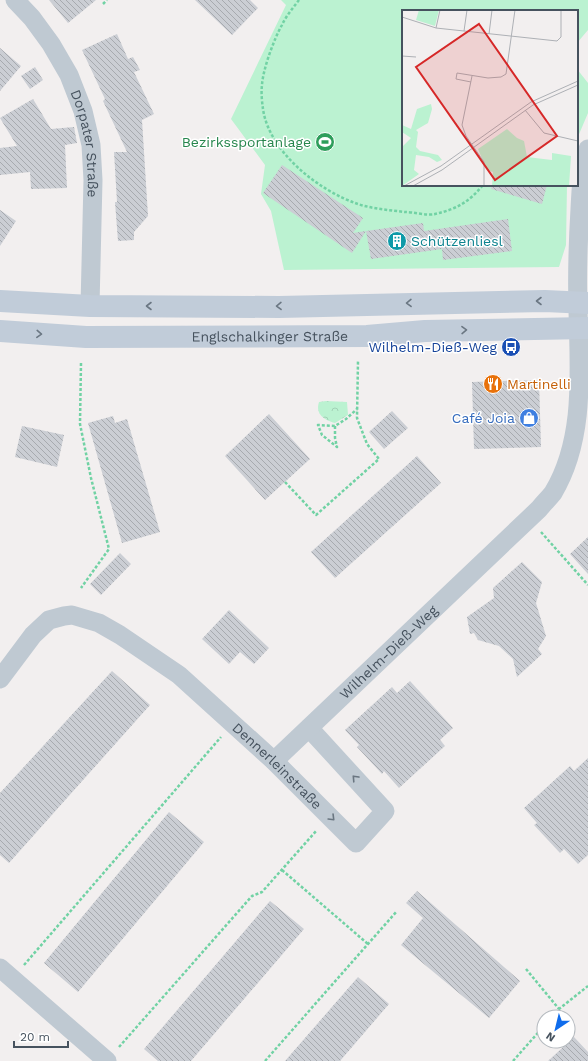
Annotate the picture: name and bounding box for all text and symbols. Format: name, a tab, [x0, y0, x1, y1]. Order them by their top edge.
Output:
inset map	[402, 10, 578, 186]
street label: Dorpater Straße	[67, 87, 101, 198]
sports icon: Bezirkssportanlage	[314, 131, 336, 153]
place label: Bezirkssportanlage	[182, 134, 311, 150]
building icon: Schützenliesl	[386, 230, 408, 252]
place label: Schützenliesl	[411, 233, 504, 249]
one-way arrow	[536, 297, 542, 305]
one-way arrow	[406, 299, 412, 307]
one-way arrow	[146, 302, 152, 310]
one-way arrow	[276, 302, 282, 311]
one-way arrow	[461, 326, 467, 334]
street label: Englschalkinger Straße	[191, 328, 348, 345]
one-way arrow	[36, 330, 42, 338]
bus stop icon: Wilhelm-Dieß-Weg	[500, 336, 522, 358]
place label: Wilhelm-Dieß-Weg	[368, 339, 498, 355]
restaurant icon: Martinelli	[482, 373, 504, 395]
place label: Martinelli	[507, 376, 571, 392]
shop icon: Café Joia	[518, 407, 540, 429]
place label: Café Joia	[452, 410, 515, 426]
street label: Wilhelm-Dieß-Weg	[336, 602, 441, 702]
street label: Dennerleinstraße	[229, 719, 325, 812]
one-way arrow	[352, 775, 360, 783]
one-way arrow	[327, 813, 335, 821]
north arrow	[536, 1009, 576, 1049]
scale bar	[14, 1023, 68, 1049]
text: N	[543, 1029, 558, 1044]
text: 20 m	[20, 1030, 50, 1044]

